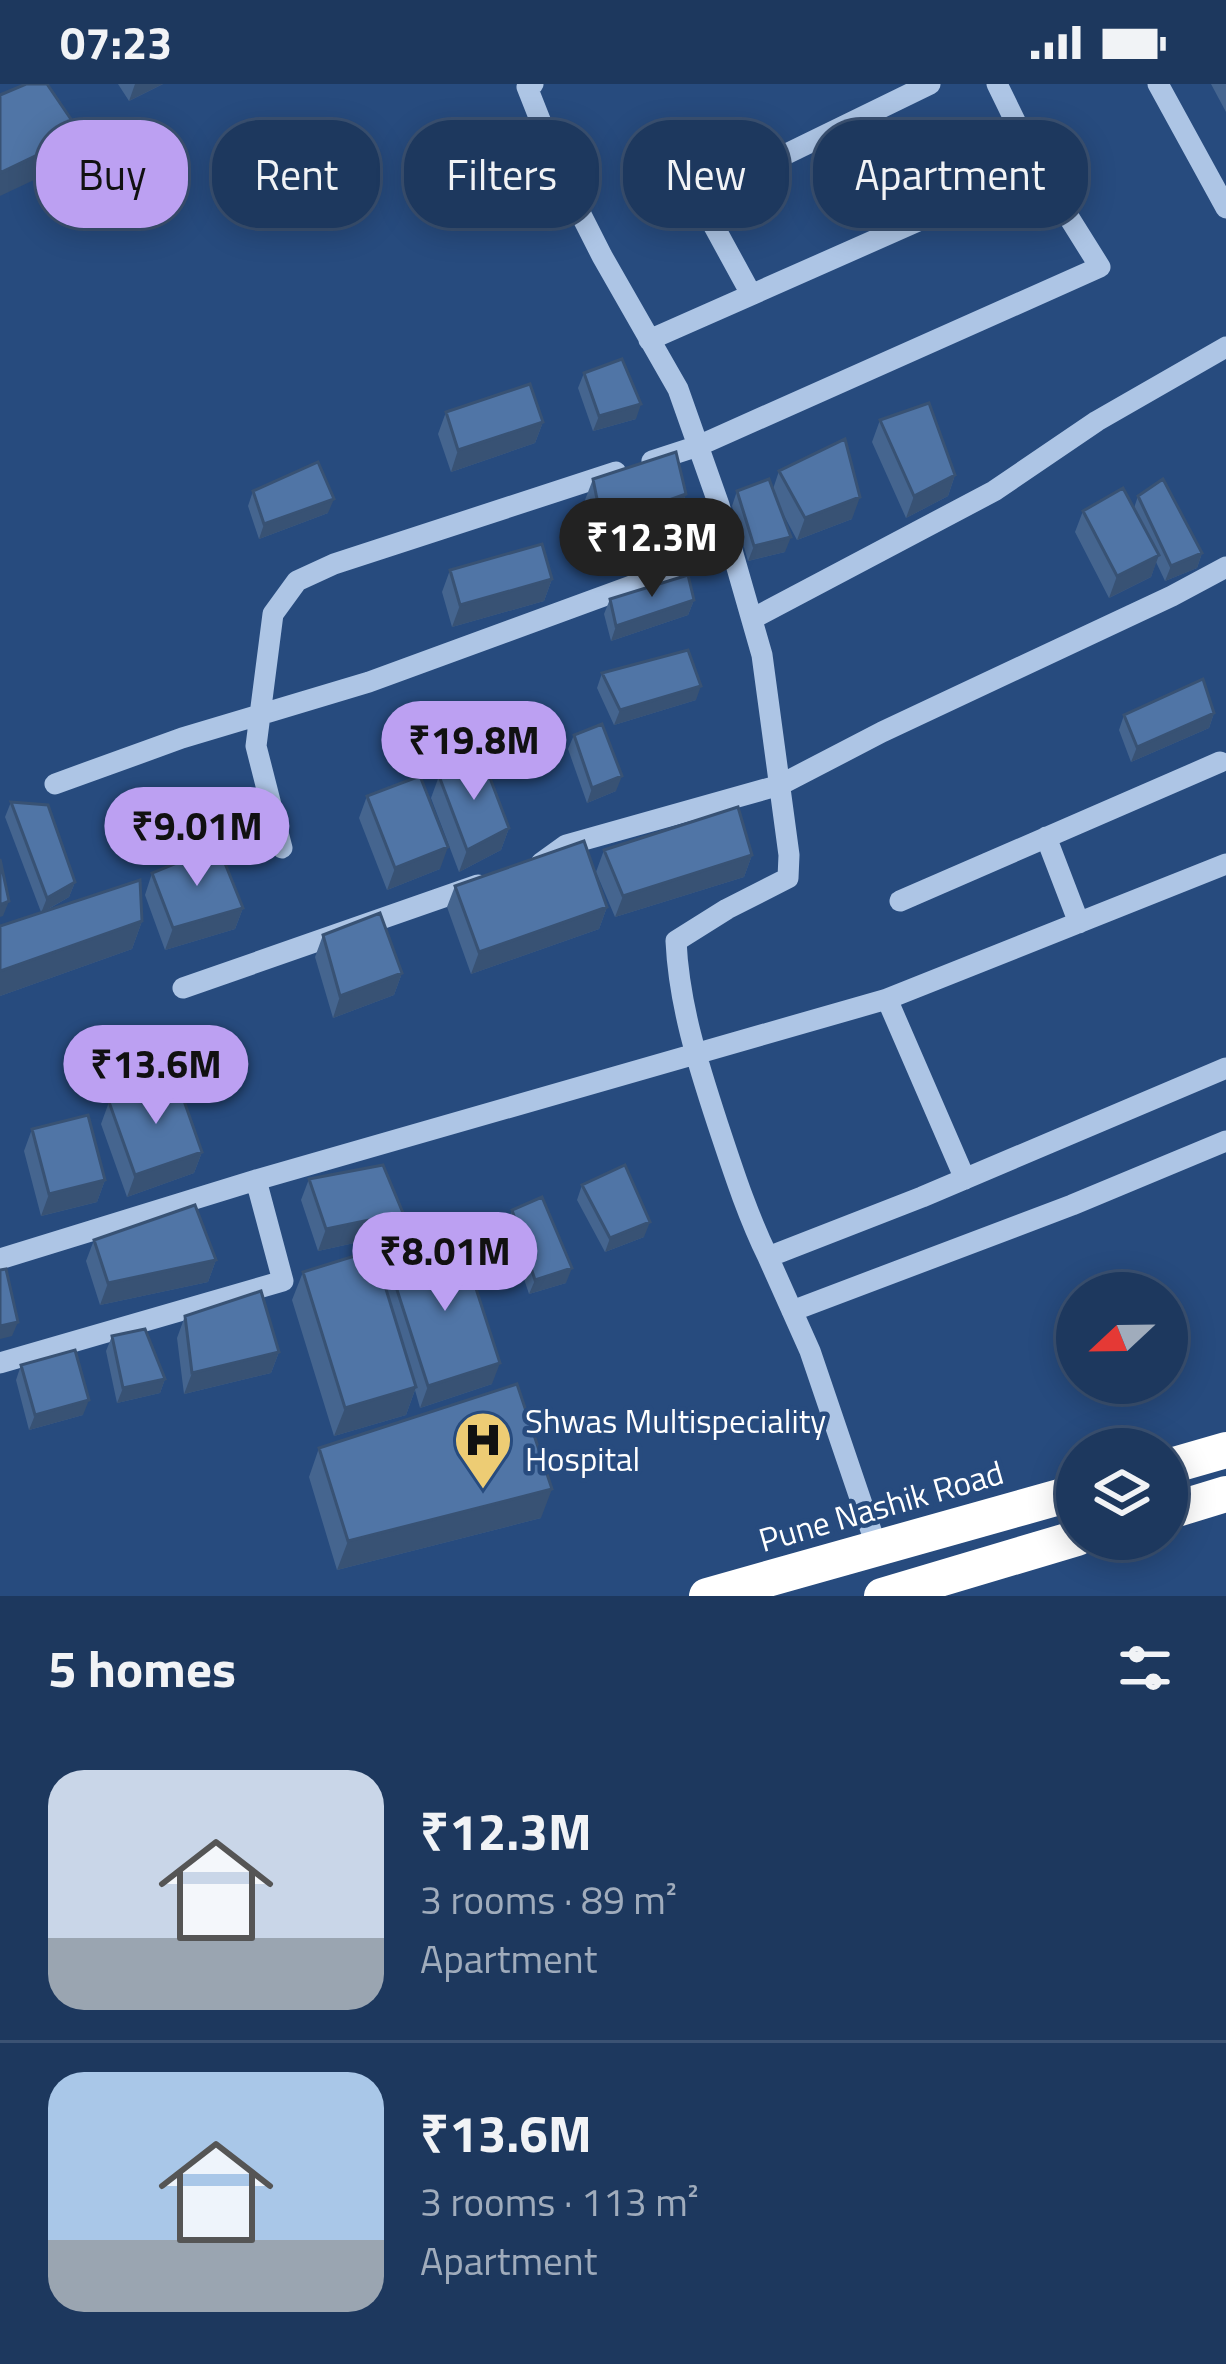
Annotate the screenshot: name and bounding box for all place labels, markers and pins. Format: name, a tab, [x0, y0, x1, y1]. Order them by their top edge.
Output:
pin: ₹12.3M	[554, 498, 750, 600]
pin: ₹19.8M	[376, 701, 572, 803]
pin: ₹9.01M	[99, 787, 295, 889]
pin: ₹13.6M	[58, 1025, 254, 1127]
pin: ₹8.01M	[347, 1212, 543, 1314]
place label: Shwas Multispeciality Hospital	[525, 1396, 826, 1484]
hospital icon: Shwas Multispeciality Hospital	[452, 1409, 514, 1491]

